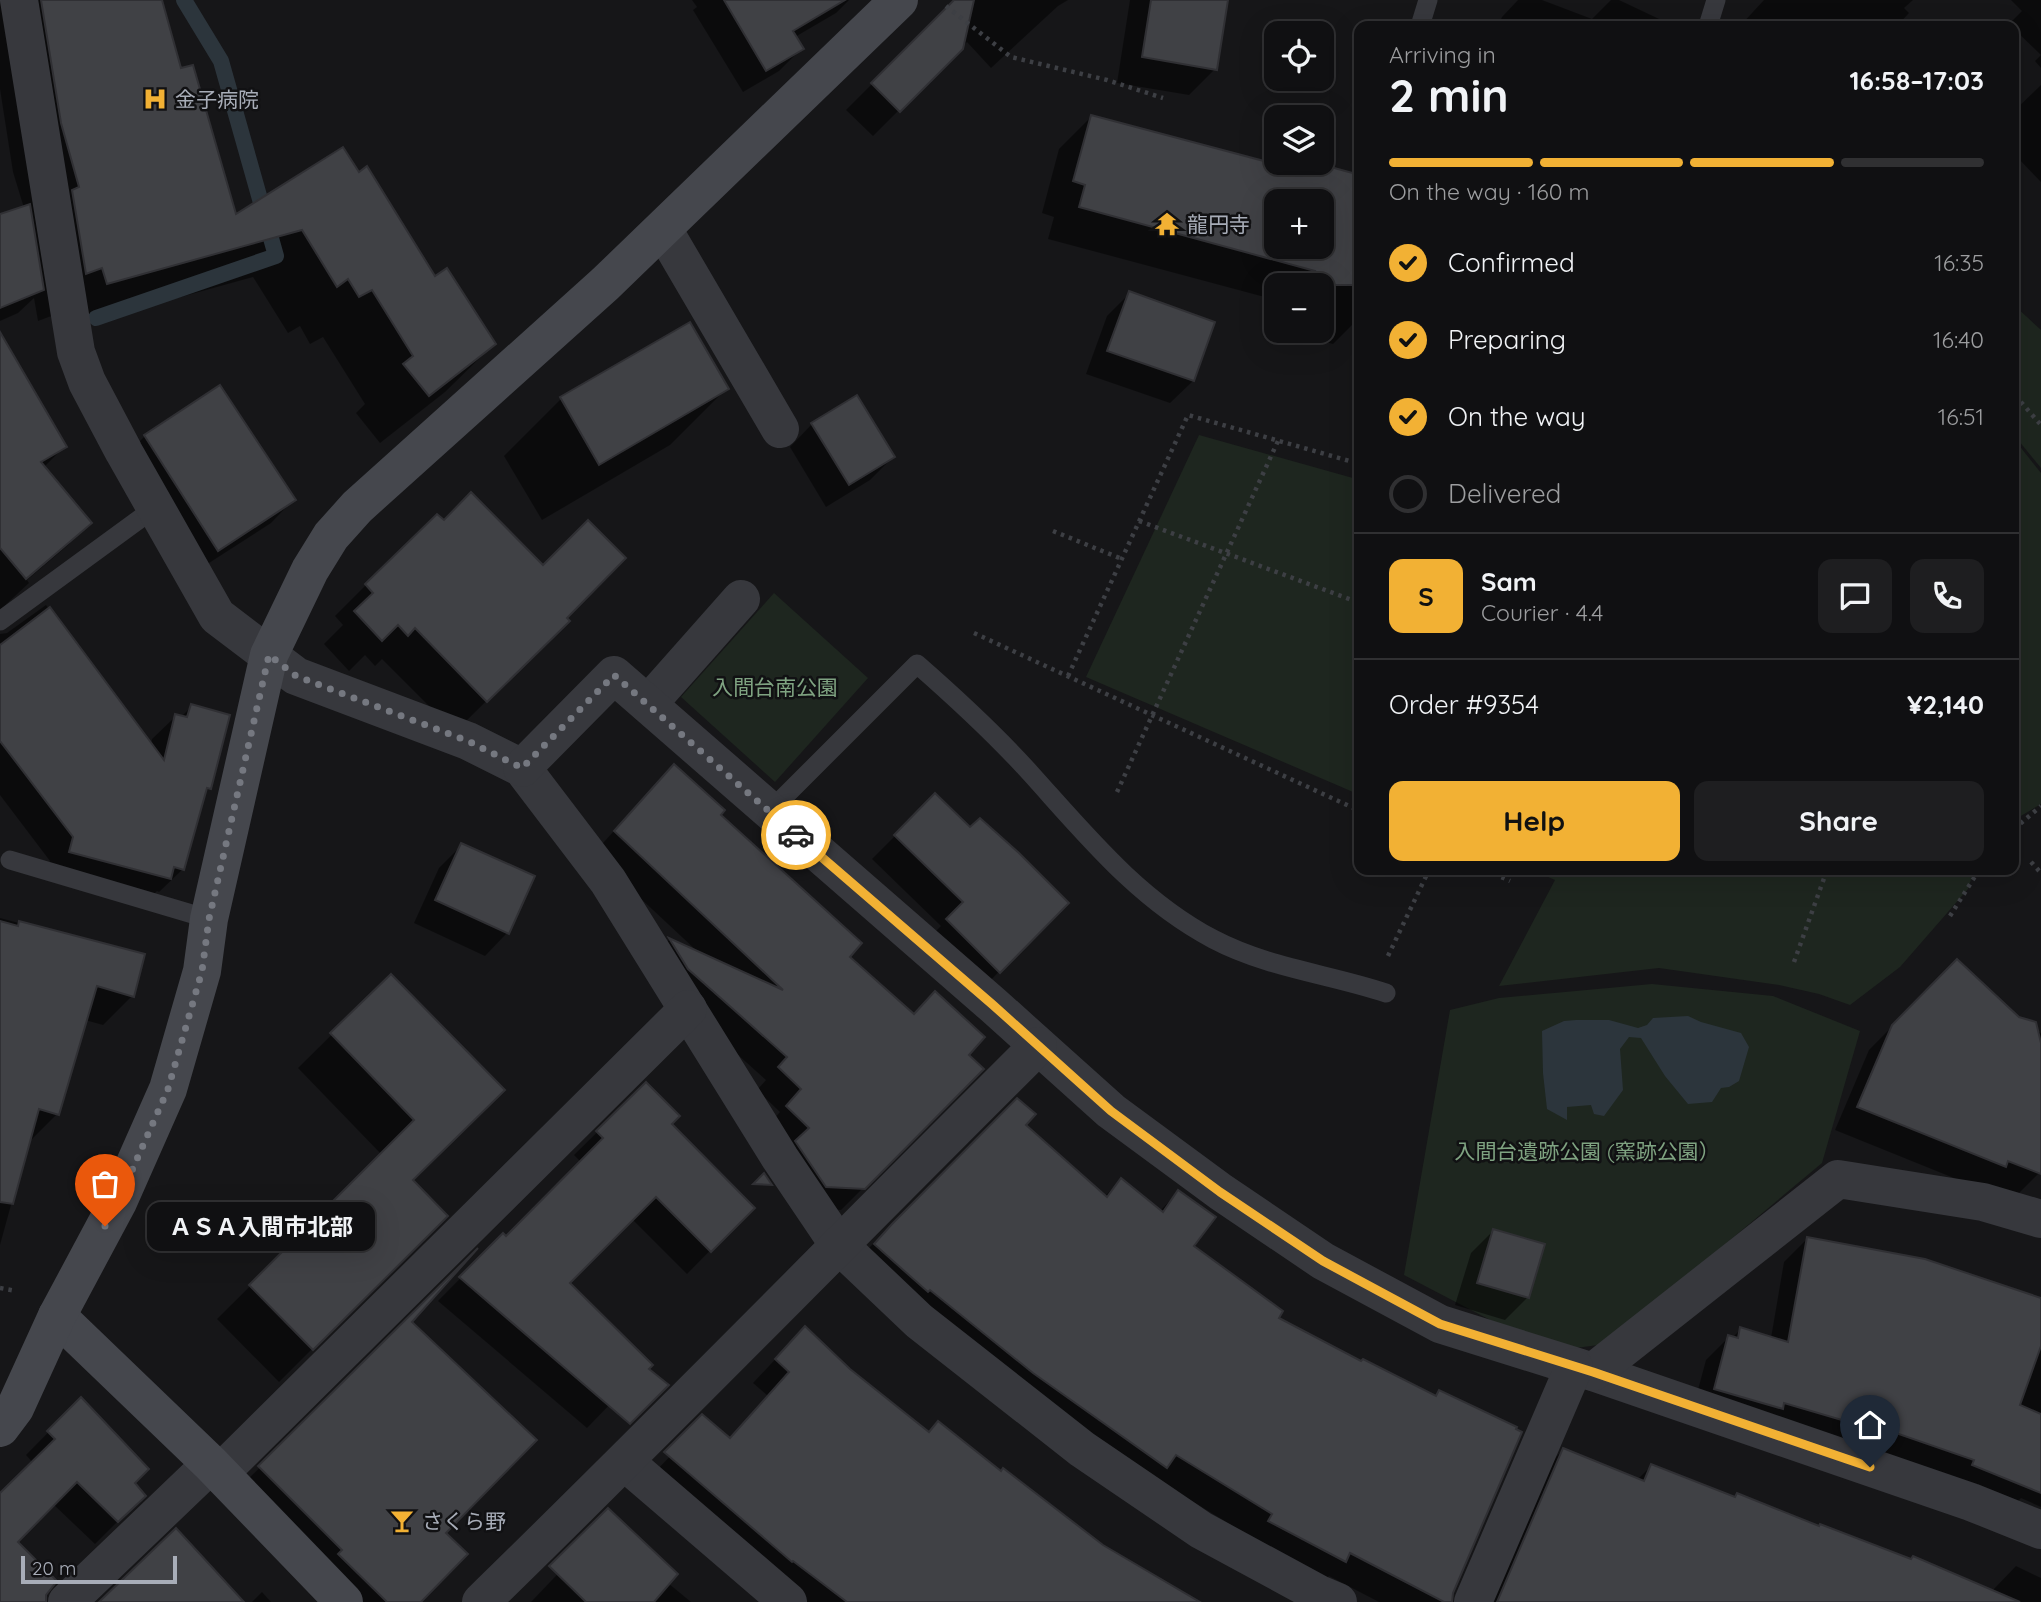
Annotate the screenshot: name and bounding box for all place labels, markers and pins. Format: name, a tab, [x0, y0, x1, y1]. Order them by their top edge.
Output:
hospital icon: 金子病院	[141, 85, 169, 113]
place label: 金子病院	[175, 86, 259, 112]
temple icon: 龍円寺	[1153, 210, 1181, 238]
place label: 龍円寺	[1187, 211, 1250, 237]
pin	[75, 1154, 135, 1226]
callout: ＡＳＡ入間市北部	[147, 1202, 374, 1250]
pin	[1840, 1395, 1900, 1467]
bar icon: さくら野	[388, 1507, 416, 1535]
place label: さくら野	[422, 1508, 506, 1534]

